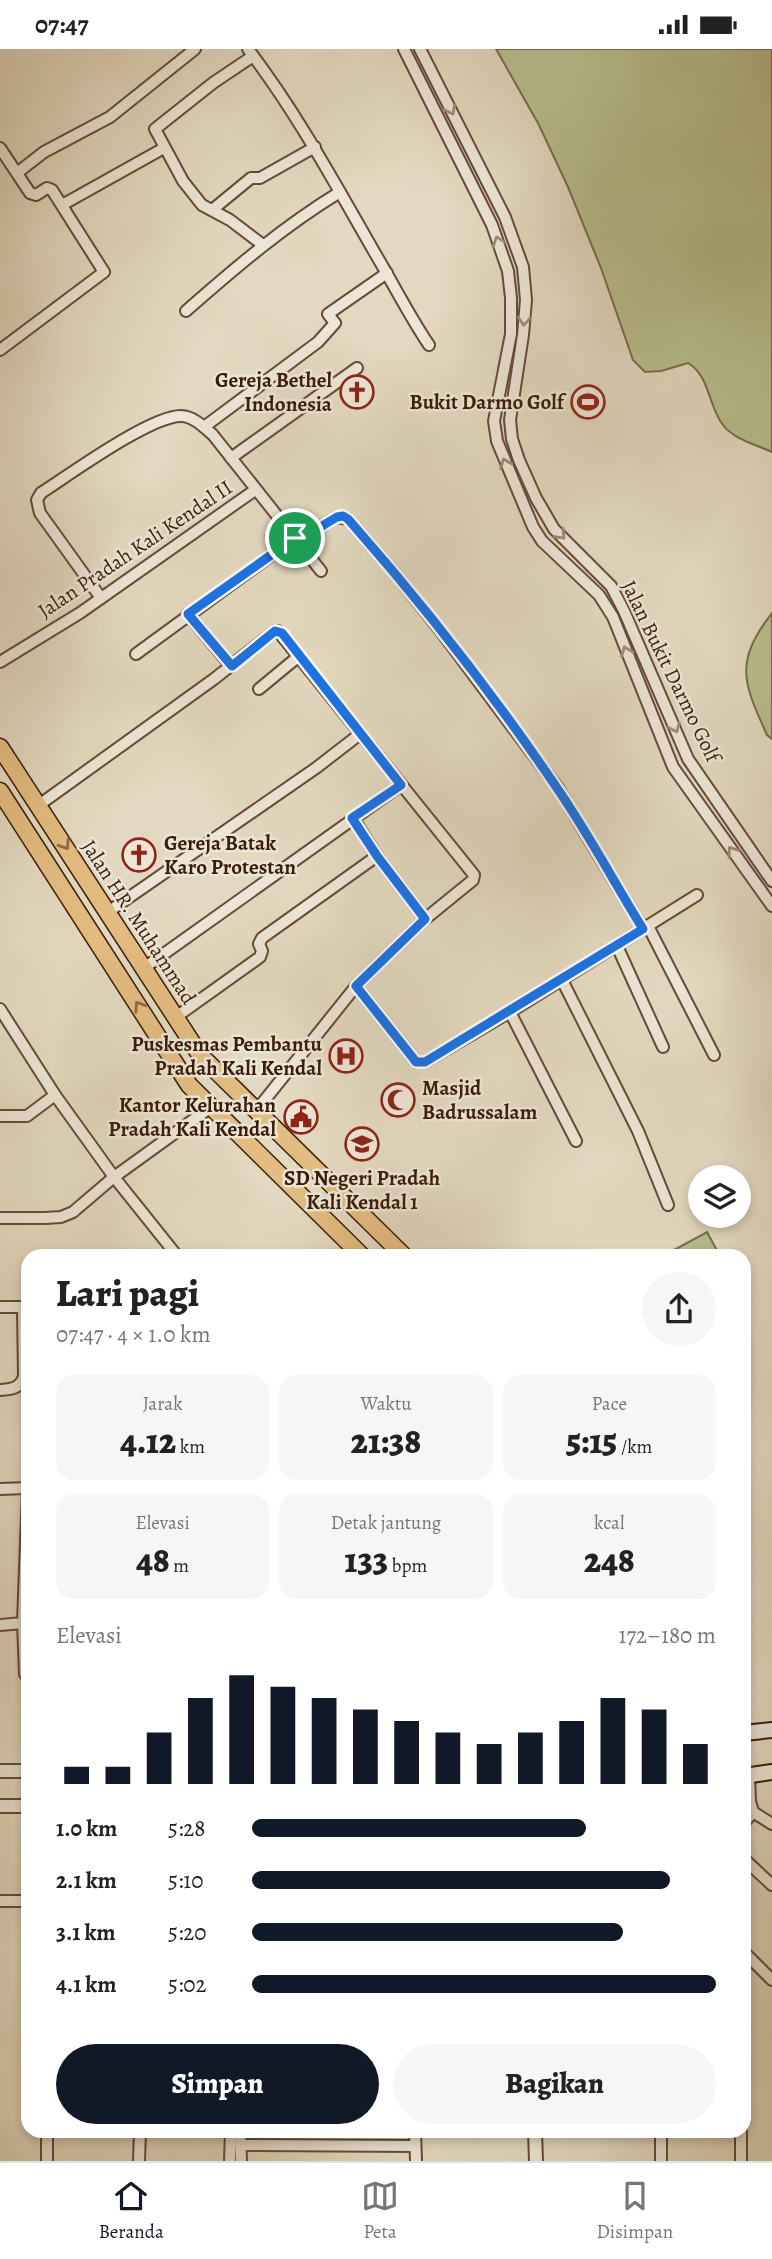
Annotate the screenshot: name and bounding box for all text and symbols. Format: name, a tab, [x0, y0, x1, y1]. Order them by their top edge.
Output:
text: 07:47	[35, 7, 89, 42]
one-way arrow	[442, 103, 456, 115]
one-way arrow	[492, 235, 506, 247]
one-way arrow	[517, 316, 532, 327]
place label: Gereja Bethel Indonesia	[215, 366, 333, 418]
church icon: Gereja Bethel Indonesia	[338, 373, 376, 411]
sports icon: Bukit Darmo Golf	[569, 383, 607, 421]
place label: Bukit Darmo Golf	[409, 388, 567, 416]
one-way arrow	[500, 457, 514, 469]
street label: Jalan Pradah Kali Kendal II	[32, 473, 238, 625]
pin	[265, 508, 325, 568]
icon: arrive	[276, 519, 314, 557]
one-way arrow	[552, 526, 565, 539]
street label: Jalan Bukit Darmo Golf	[615, 576, 728, 769]
one-way arrow	[621, 645, 635, 657]
one-way arrow	[667, 721, 681, 733]
place label: Gereja Batak Karo Protestan	[164, 829, 296, 881]
street label: Jalan HR. Muhammad	[75, 834, 203, 1010]
church icon: Gereja Batak Karo Protestan	[120, 836, 158, 874]
one-way arrow	[56, 837, 69, 850]
one-way arrow	[728, 846, 740, 859]
one-way arrow	[134, 1001, 147, 1014]
place label: Puskesmas Pembantu Pradah Kali Kendal	[131, 1030, 323, 1082]
hospital icon: Puskesmas Pembantu Pradah Kali Kendal	[327, 1037, 365, 1075]
place label: Masjid Badrussalam	[422, 1074, 538, 1126]
mosque icon: Masjid Badrussalam	[379, 1081, 417, 1119]
place label: Kantor Kelurahan Pradah Kali Kendal	[108, 1091, 276, 1143]
public building icon: Kantor Kelurahan Pradah Kali Kendal	[282, 1098, 320, 1136]
school or university icon: SD Negeri Pradah Kali Kendal 1	[343, 1125, 381, 1163]
place label: SD Negeri Pradah Kali Kendal 1	[284, 1164, 440, 1216]
map controls	[688, 1165, 751, 1228]
button: layers	[688, 1165, 751, 1228]
text: Lari pagi	[56, 1267, 199, 1319]
button: share	[642, 1272, 716, 1346]
text: 07:47 · 4 × 1.0 km	[56, 1319, 211, 1350]
text: Jarak	[143, 1391, 183, 1417]
text: Waktu	[360, 1391, 412, 1417]
text: Pace	[592, 1391, 627, 1417]
text: 4.12	[120, 1417, 176, 1465]
text: 21:38	[351, 1417, 421, 1465]
text: 5:15	[566, 1417, 617, 1465]
text: km	[176, 1434, 205, 1460]
text: /km	[617, 1434, 652, 1460]
text: Elevasi	[135, 1510, 190, 1536]
text: Detak jantung	[331, 1510, 441, 1536]
text: kcal	[594, 1510, 625, 1536]
text: 48	[136, 1536, 170, 1584]
text: 133	[345, 1536, 388, 1584]
text: 248	[584, 1536, 635, 1584]
text: m	[170, 1553, 189, 1579]
text: bpm	[388, 1553, 427, 1579]
text: Elevasi	[56, 1620, 122, 1651]
text: 172–180 m	[619, 1620, 716, 1651]
text: 1.0 km	[56, 1813, 117, 1844]
text: 5:28	[168, 1813, 205, 1844]
text: 2.1 km	[56, 1865, 117, 1896]
text: 5:10	[168, 1865, 204, 1896]
text: 3.1 km	[56, 1917, 116, 1948]
text: 5:20	[168, 1917, 207, 1948]
text: 4.1 km	[56, 1969, 117, 2000]
text: 5:02	[168, 1969, 207, 2000]
button: Simpan	[56, 2044, 379, 2124]
button: Bagikan	[393, 2044, 716, 2124]
tab: Beranda	[99, 2177, 164, 2245]
tab: Peta	[361, 2177, 399, 2245]
tab: Disimpan	[596, 2177, 673, 2245]

